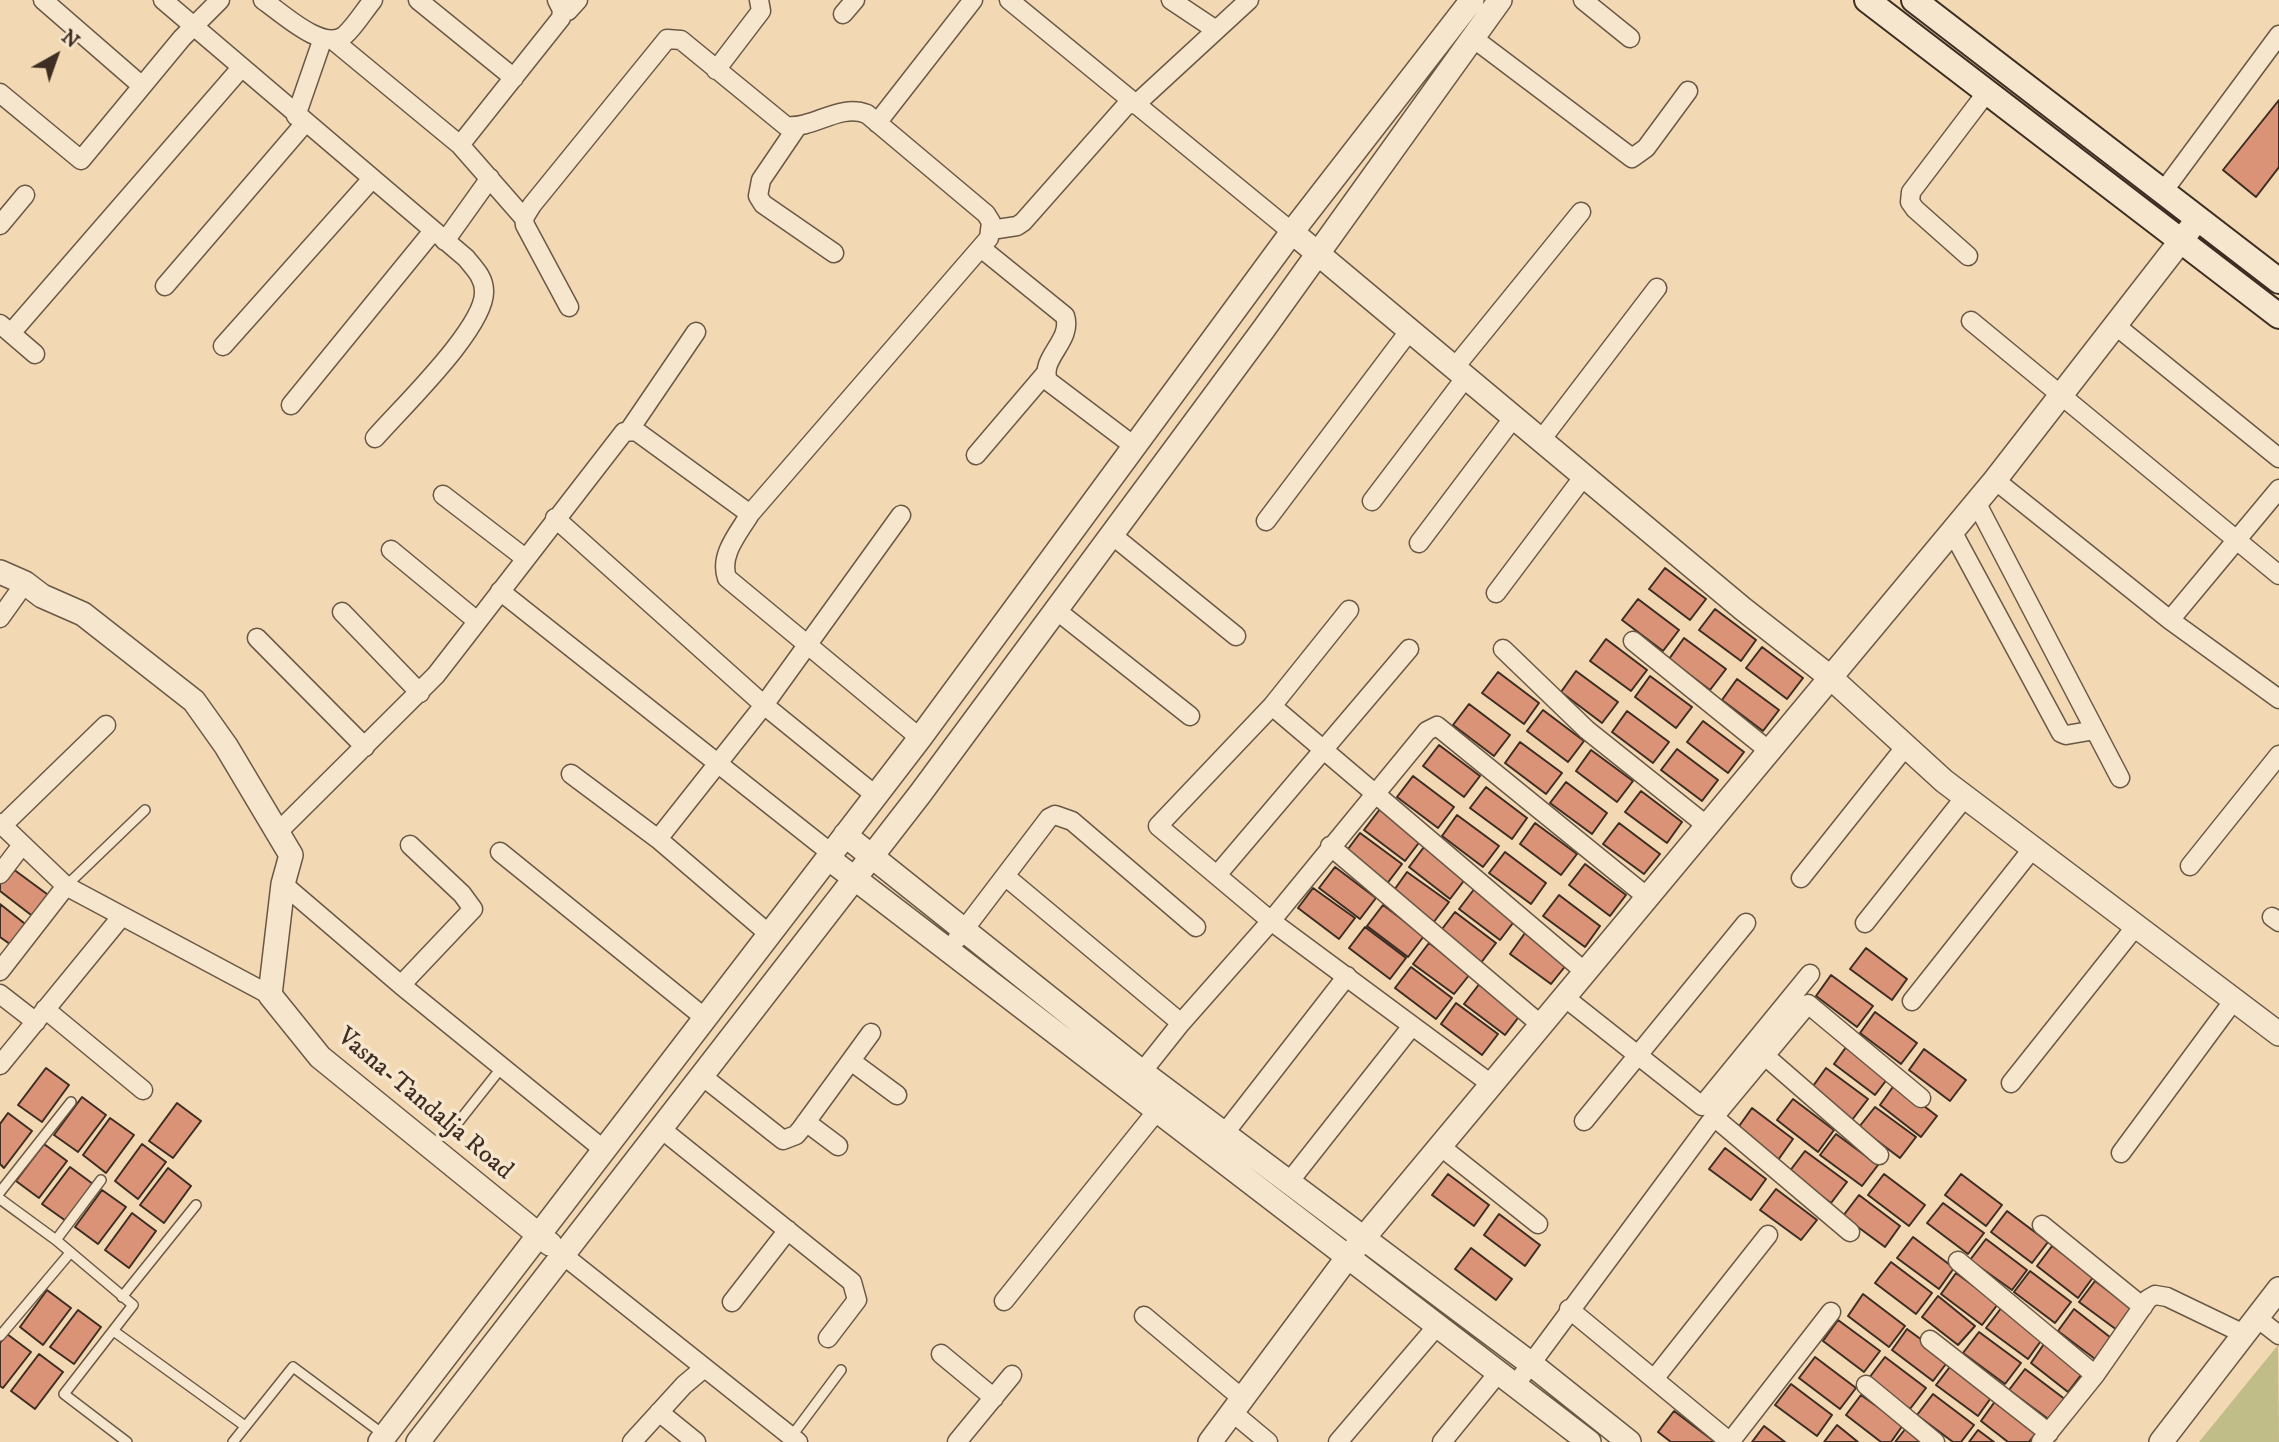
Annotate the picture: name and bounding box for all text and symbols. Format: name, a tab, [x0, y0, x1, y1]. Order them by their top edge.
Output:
north arrow	[21, 21, 91, 91]
text: N	[56, 26, 83, 53]
street label: Vasna-Tandalja Road	[330, 1022, 518, 1188]

